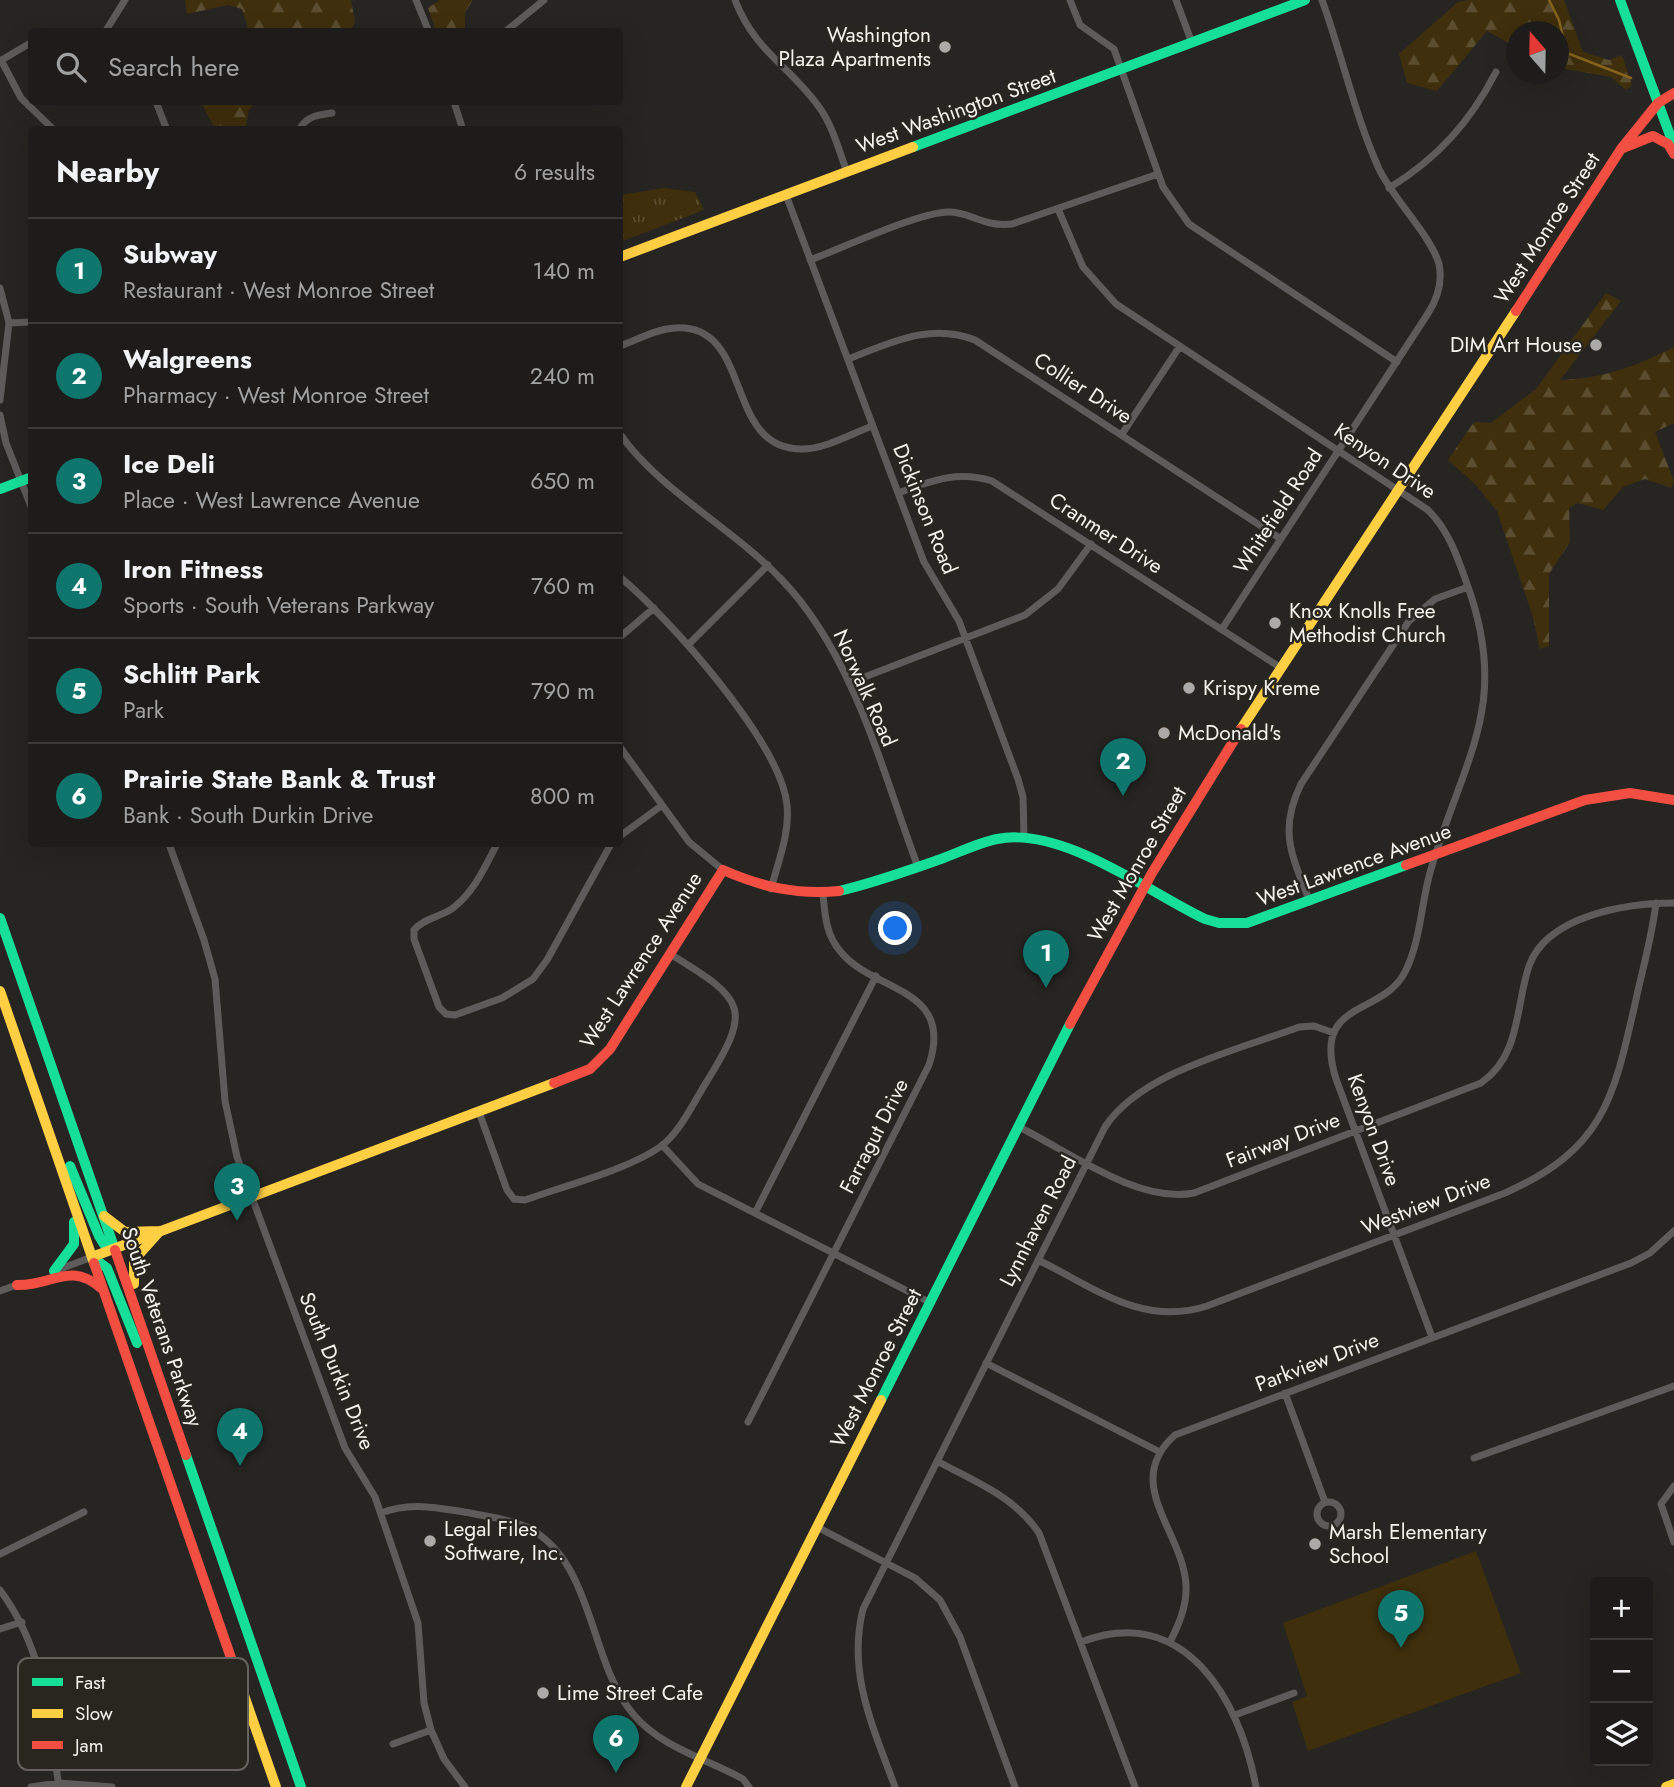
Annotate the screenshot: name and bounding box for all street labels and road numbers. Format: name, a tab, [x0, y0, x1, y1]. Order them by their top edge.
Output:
street label: West Washington Street	[852, 61, 1060, 161]
street label: West Monroe Street	[1487, 147, 1607, 309]
street label: Collier Drive	[1028, 345, 1138, 431]
street label: Kenyon Drive	[1328, 416, 1442, 506]
street label: Dickinson Road	[885, 439, 965, 579]
street label: Whitefield Road	[1226, 443, 1330, 579]
street label: Cranmer Drive	[1043, 485, 1169, 581]
street label: Norwalk Road	[826, 625, 904, 751]
street label: West Monroe Street	[1080, 781, 1194, 947]
street label: West Lawrence Avenue	[1253, 816, 1456, 914]
street label: West Lawrence Avenue	[573, 866, 709, 1054]
street label: Kenyon Drive	[1340, 1070, 1408, 1190]
street label: Farragut Drive	[832, 1073, 916, 1199]
street label: Fairway Drive	[1222, 1104, 1344, 1175]
street label: Lynnhaven Road	[992, 1150, 1084, 1292]
street label: Westview Drive	[1357, 1166, 1495, 1242]
street label: South Veterans Parkway	[114, 1223, 211, 1432]
street label: West Monroe Street	[823, 1283, 929, 1453]
street label: South Durkin Drive	[292, 1288, 382, 1454]
street label: Parkview Drive	[1251, 1325, 1383, 1399]

